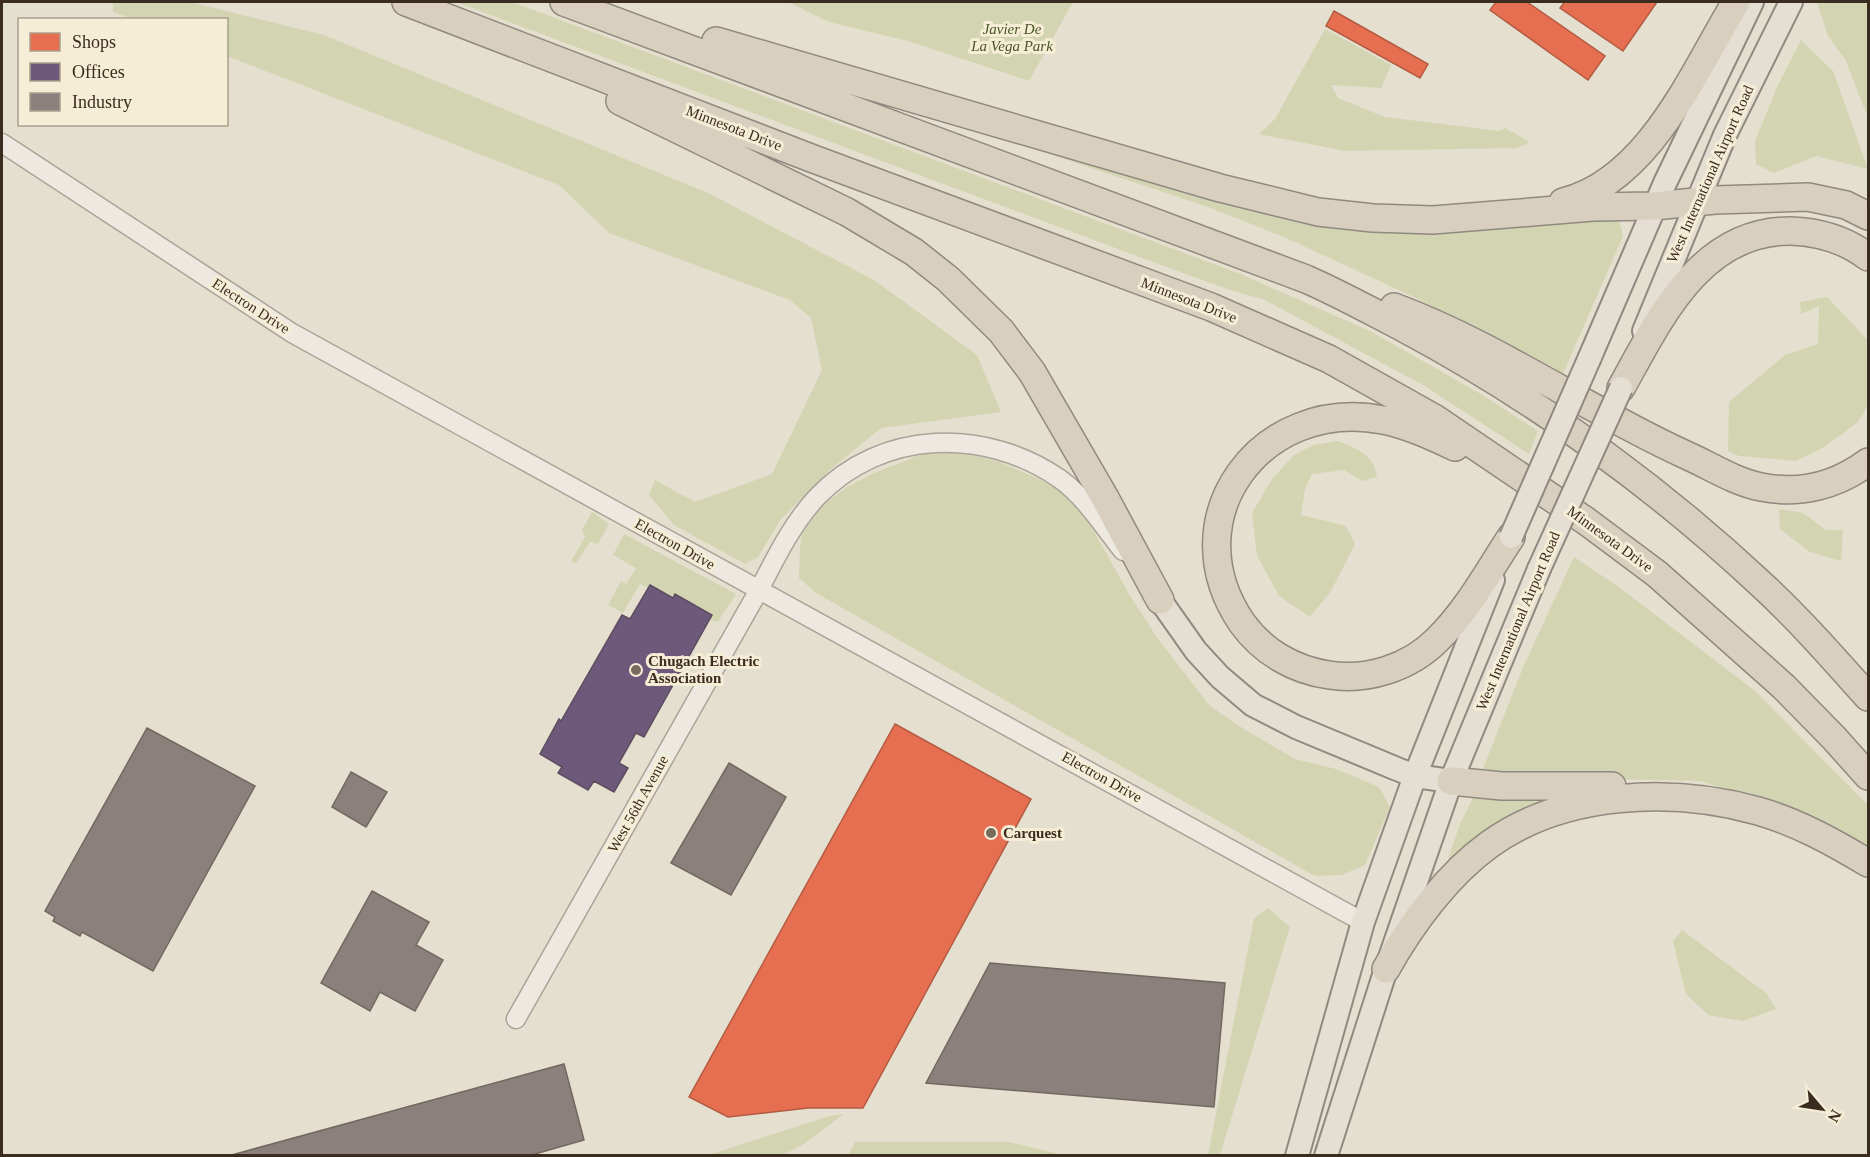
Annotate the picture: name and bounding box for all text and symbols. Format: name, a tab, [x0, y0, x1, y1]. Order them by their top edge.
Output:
legend	[18, 18, 228, 126]
park label: Javier De La Vega Park	[970, 21, 1053, 54]
text: Shops	[72, 32, 116, 52]
text: Offices	[72, 62, 125, 82]
street label: West International Airport Road	[1664, 82, 1757, 265]
text: Industry	[72, 92, 132, 112]
street label: Minnesota Drive	[684, 102, 784, 154]
street label: Minnesota Drive	[1139, 274, 1239, 326]
street label: Electron Drive	[209, 275, 293, 337]
street label: Minnesota Drive	[1564, 503, 1656, 575]
street label: Electron Drive	[632, 515, 718, 573]
street label: West International Airport Road	[1473, 529, 1563, 713]
place label: Chugach Electric Association	[648, 653, 760, 686]
marker: Chugach Electric Association	[629, 663, 643, 677]
street label: Electron Drive	[1059, 748, 1145, 806]
street label: West 56th Avenue	[605, 752, 671, 855]
place label: Carquest	[1003, 825, 1062, 841]
marker: Carquest	[984, 826, 998, 840]
north arrow	[1792, 1079, 1852, 1139]
text: N	[1824, 1107, 1845, 1126]

